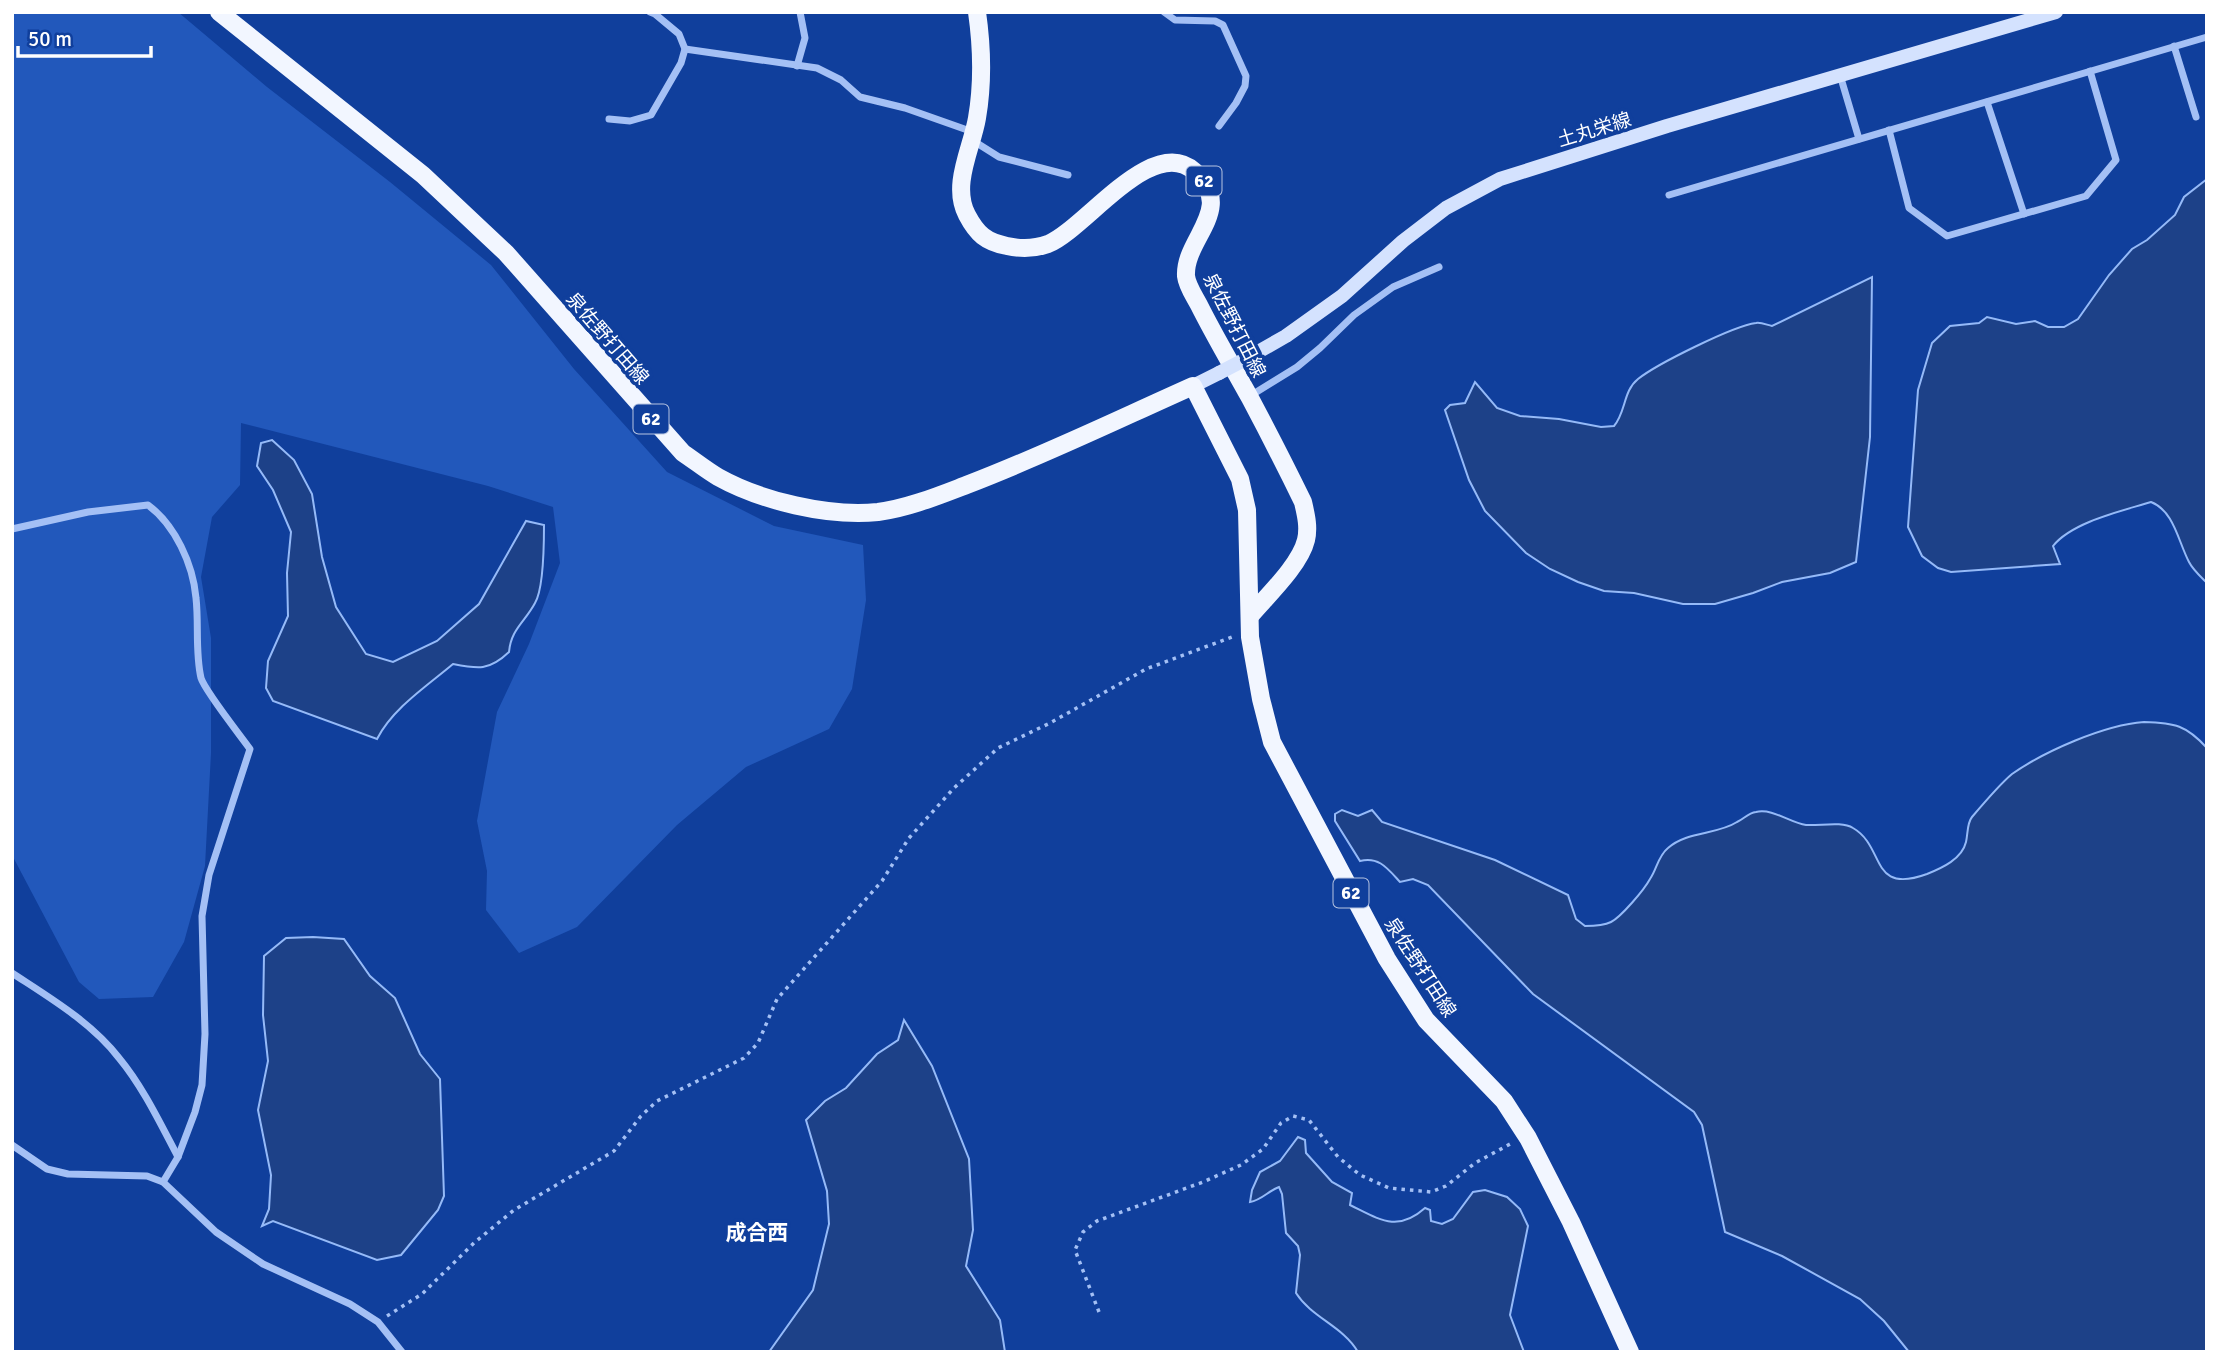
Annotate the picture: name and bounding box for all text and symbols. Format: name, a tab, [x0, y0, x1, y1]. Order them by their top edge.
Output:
scale bar	[18, 14, 150, 58]
text: 50 m	[28, 26, 72, 52]
street label: 土丸栄線	[1554, 107, 1634, 153]
road number: 62	[1186, 166, 1222, 196]
street label: 泉佐野打田線	[1198, 269, 1271, 382]
street label: 泉佐野打田線	[561, 288, 654, 390]
road number: 62	[634, 404, 668, 433]
road number: 62	[1334, 878, 1368, 908]
street label: 泉佐野打田線	[1379, 913, 1461, 1022]
district label: 成合西	[726, 1220, 789, 1246]

